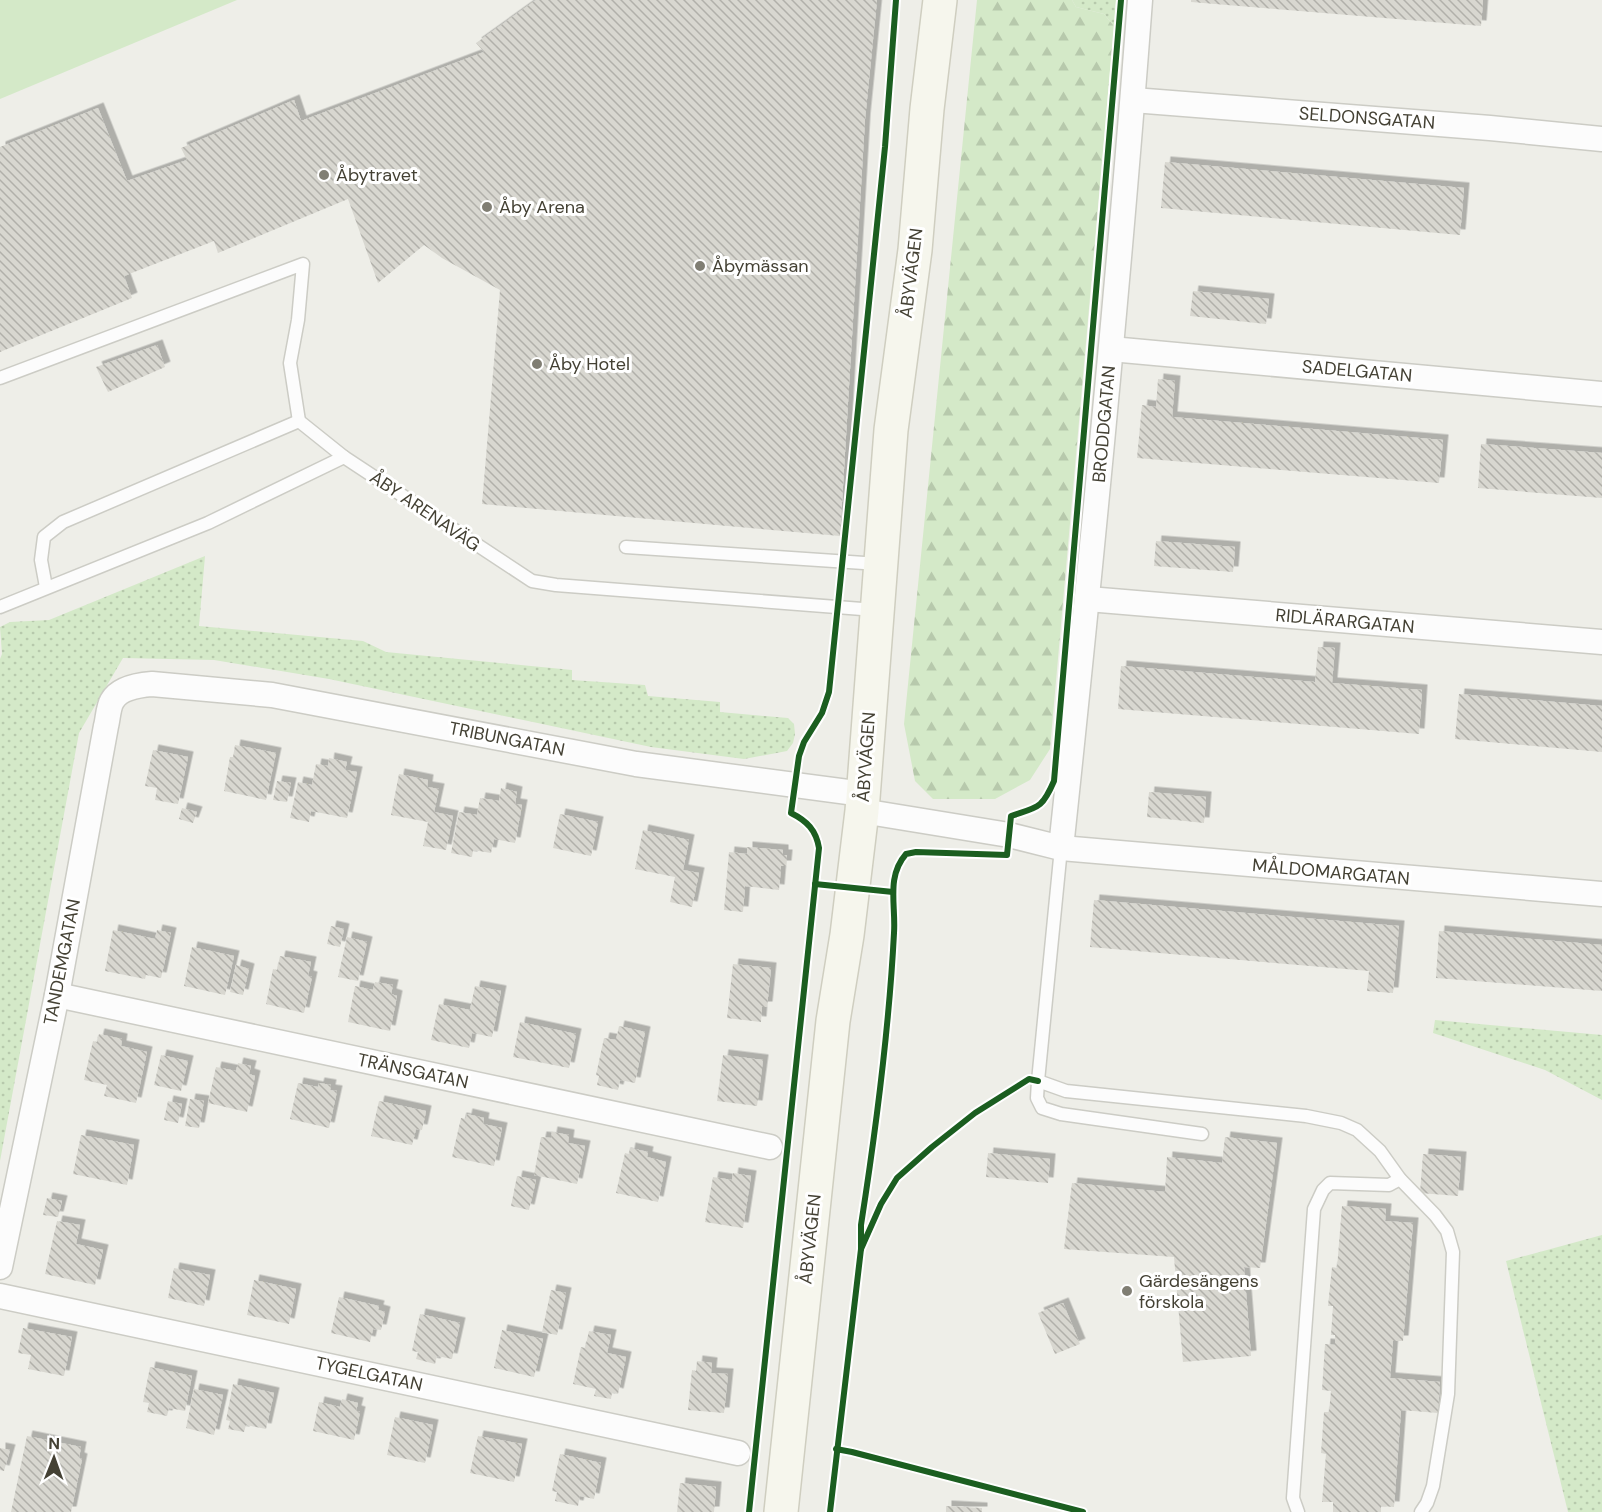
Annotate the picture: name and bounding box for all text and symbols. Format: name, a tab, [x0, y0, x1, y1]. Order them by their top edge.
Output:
street label: SELDONSGATAN	[1298, 101, 1436, 135]
place label: Åbytravet	[336, 163, 418, 187]
marker: Åbytravet	[317, 168, 331, 182]
place label: Åby Arena	[499, 195, 585, 219]
marker: Åby Arena	[480, 200, 494, 214]
street label: ÅBYVÄGEN	[894, 227, 928, 319]
place label: Åbymässan	[712, 254, 809, 278]
marker: Åbymässan	[693, 259, 707, 273]
place label: Åby Hotel	[549, 352, 630, 376]
street label: SADELGATAN	[1301, 354, 1413, 388]
marker: Åby Hotel	[530, 357, 544, 371]
street label: BRODDGATAN	[1087, 364, 1121, 484]
street label: ÅBY ARENAVÄG	[365, 465, 485, 557]
street label: RIDLÄRARGATAN	[1275, 603, 1415, 639]
street label: ÅBYVÄGEN	[851, 711, 881, 803]
street label: TRIBUNGATAN	[447, 716, 567, 762]
street label: MÅLDOMARGATAN	[1251, 853, 1411, 891]
street label: TANDEMGATAN	[38, 897, 86, 1027]
street label: TRÄNSGATAN	[355, 1048, 471, 1094]
street label: ÅBYVÄGEN	[793, 1193, 827, 1285]
place label: Gärdesängens förskola	[1139, 1269, 1259, 1314]
marker: Gärdesängens förskola	[1120, 1284, 1134, 1298]
street label: TYGELGATAN	[313, 1351, 425, 1397]
north arrow	[24, 1428, 84, 1488]
text: N	[48, 1433, 60, 1454]

